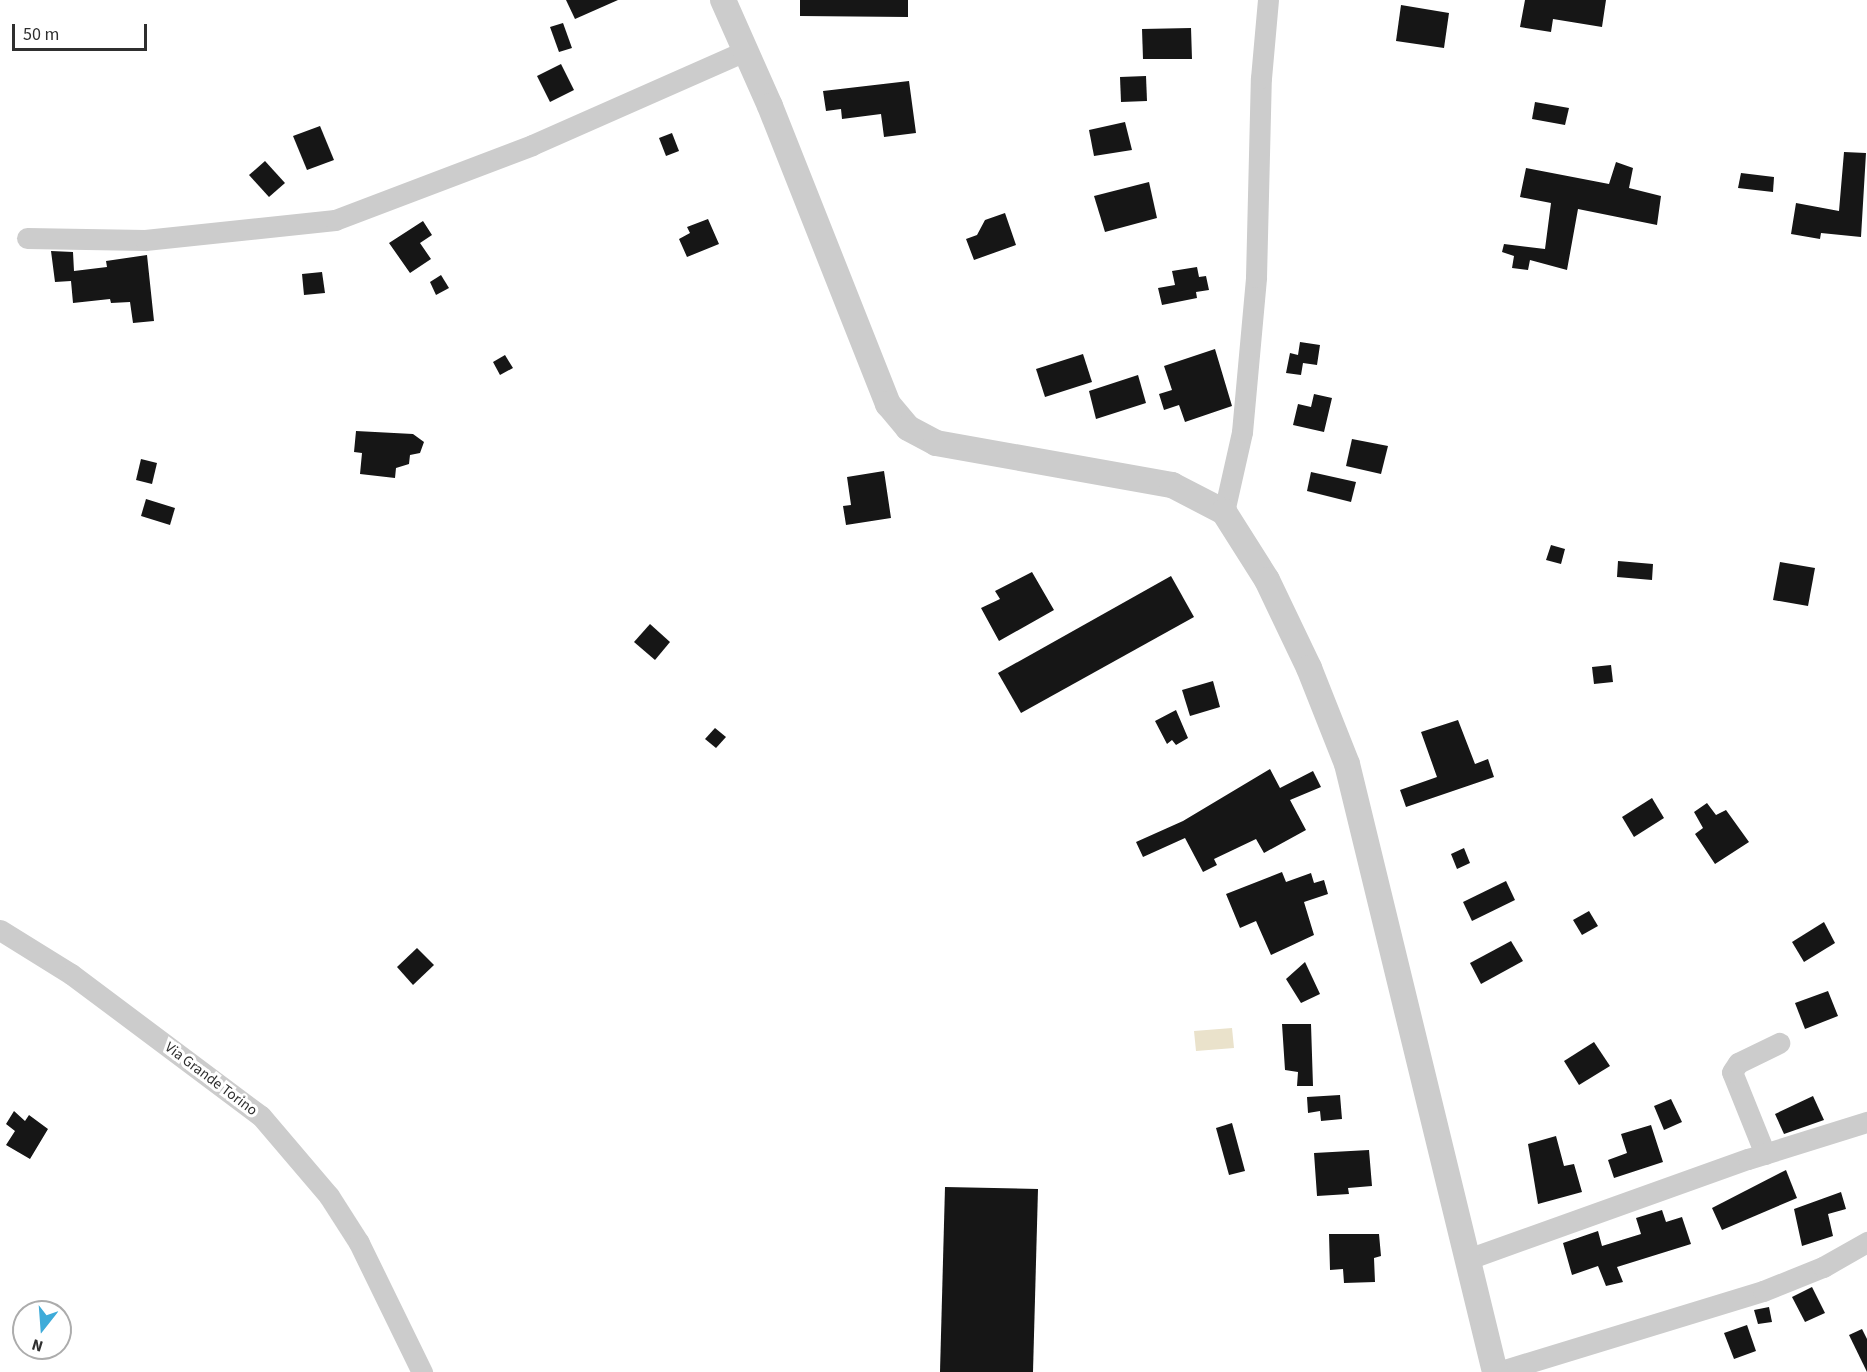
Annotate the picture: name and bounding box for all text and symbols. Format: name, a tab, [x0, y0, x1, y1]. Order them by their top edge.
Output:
scale bar	[15, 12, 150, 50]
text: 50 m	[23, 22, 59, 47]
street label: Via Grande Torino	[161, 1038, 261, 1120]
north arrow	[12, 1300, 72, 1360]
text: N	[29, 1333, 46, 1357]

